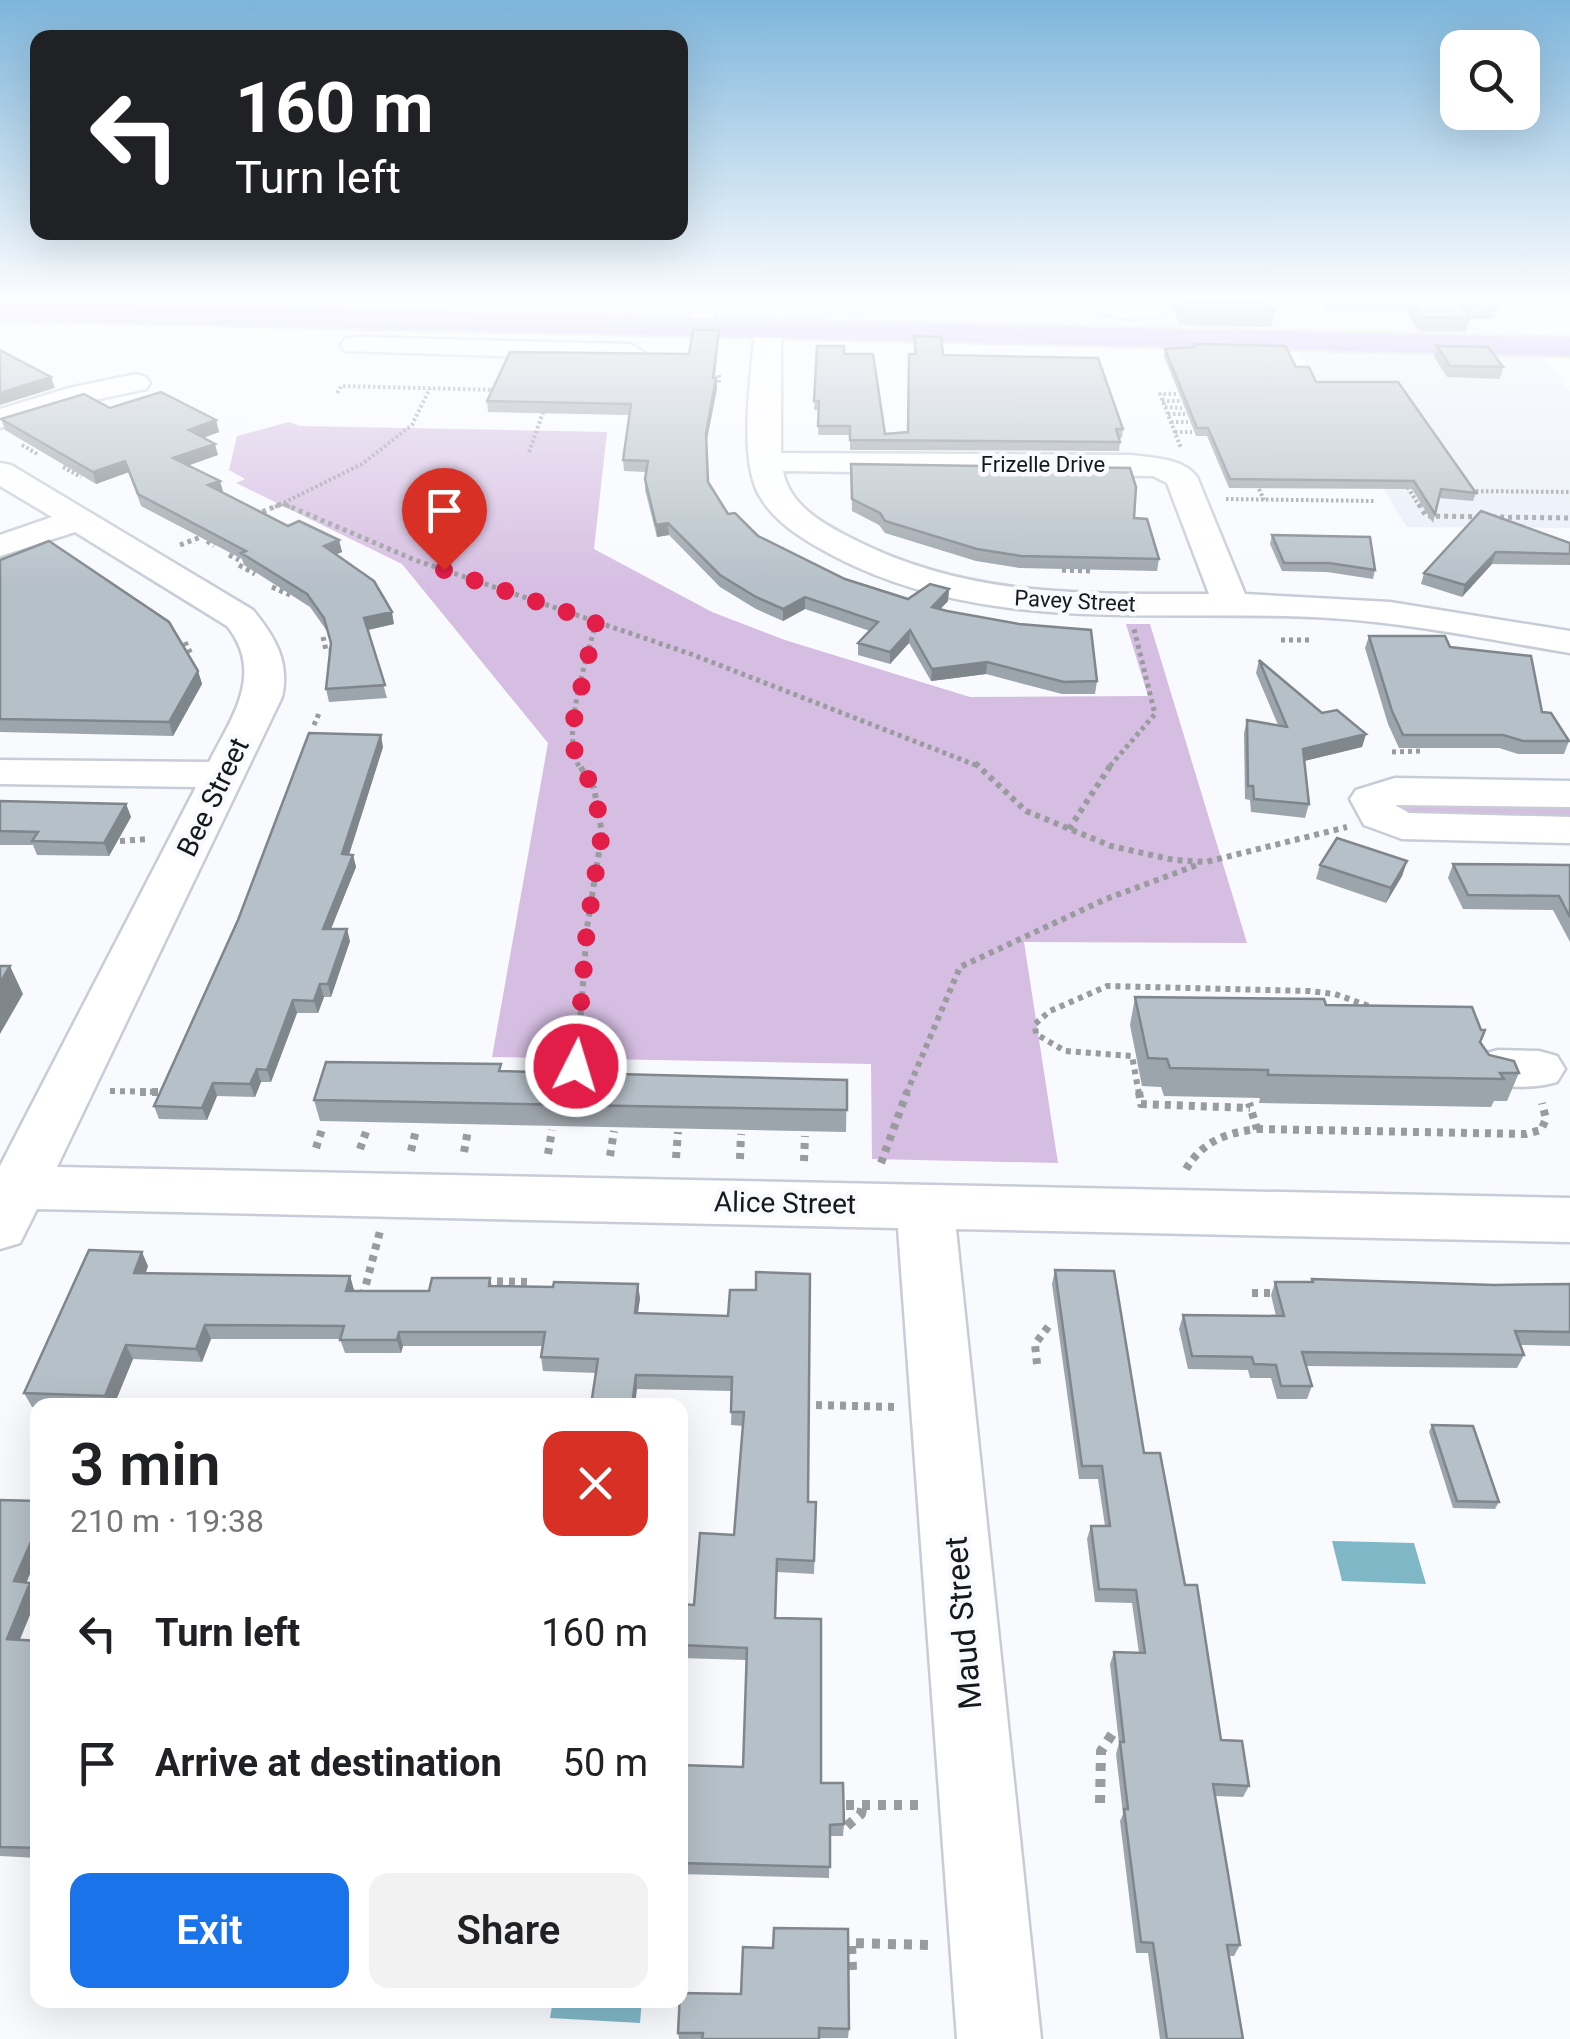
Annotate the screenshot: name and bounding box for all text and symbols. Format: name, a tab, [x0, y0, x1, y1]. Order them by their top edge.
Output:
map controls	[1440, 30, 1540, 130]
button: search	[1440, 30, 1540, 130]
text: 160 m	[235, 67, 434, 149]
icon: left	[70, 70, 200, 200]
text: Turn left	[235, 151, 401, 204]
street label: Frizelle Drive	[981, 452, 1105, 477]
pin	[402, 468, 487, 571]
icon: arrive	[417, 483, 472, 538]
street label: Pavey Street	[1014, 585, 1136, 617]
street label: Bee Street	[170, 732, 256, 862]
position arrow	[524, 1014, 628, 1118]
street label: Alice Street	[714, 1185, 856, 1221]
text: 3 min	[70, 1429, 220, 1500]
button: close	[543, 1431, 648, 1536]
text: 210 m · 19:38	[70, 1502, 264, 1540]
street label: Maud Street	[937, 1535, 989, 1711]
icon: left	[70, 1606, 125, 1661]
text: Turn left	[155, 1611, 300, 1655]
text: 160 m	[541, 1611, 648, 1655]
icon: arrive	[70, 1736, 125, 1791]
text: Arrive at destination	[155, 1741, 502, 1785]
text: 50 m	[563, 1741, 648, 1785]
button: Exit	[70, 1873, 349, 1988]
button: Share	[369, 1873, 648, 1988]

